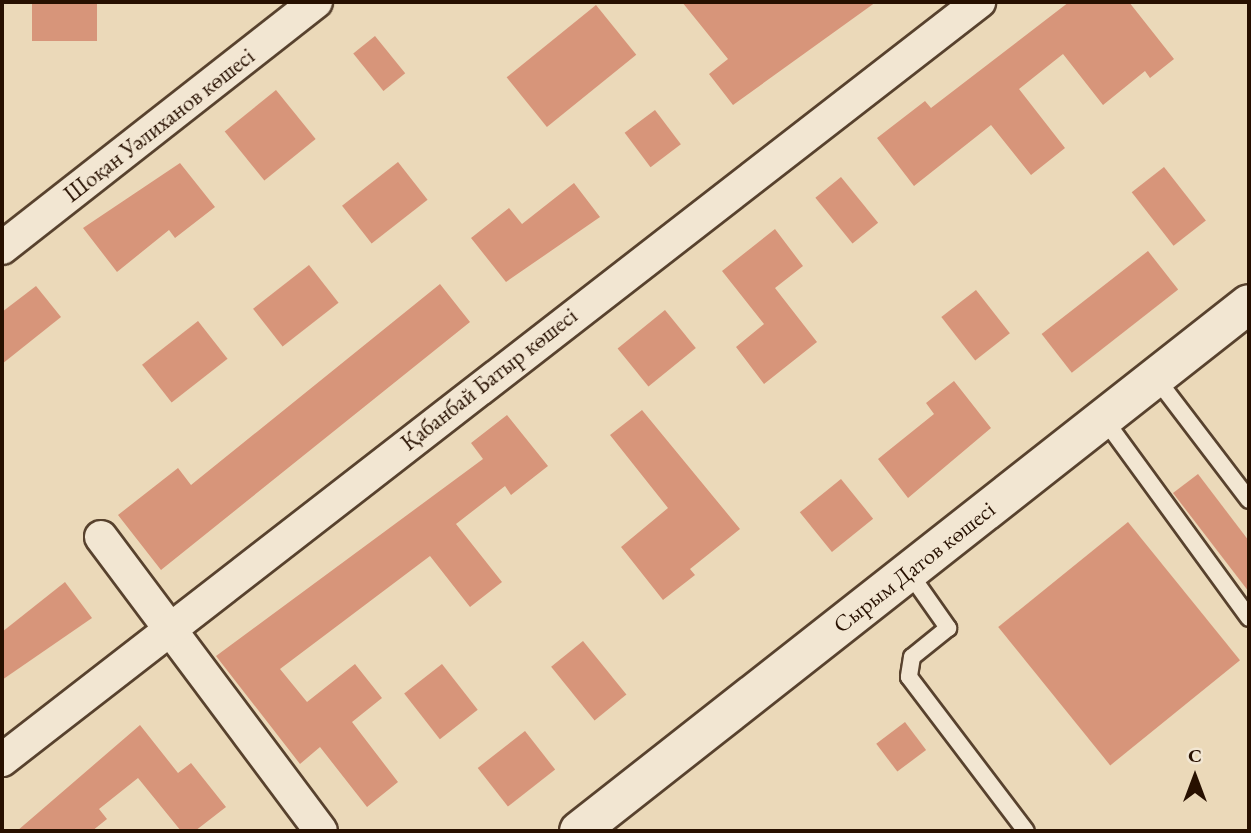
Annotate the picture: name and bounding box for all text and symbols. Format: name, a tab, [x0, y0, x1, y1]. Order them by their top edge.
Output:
street label: Шоқан Уәлиханов көшесі	[58, 42, 260, 208]
street label: Қабанбай Батыр көшесі	[395, 302, 583, 456]
street label: Сырым Датов көшесі	[828, 495, 1000, 639]
north arrow	[1160, 742, 1230, 812]
text: С	[1188, 743, 1202, 768]

